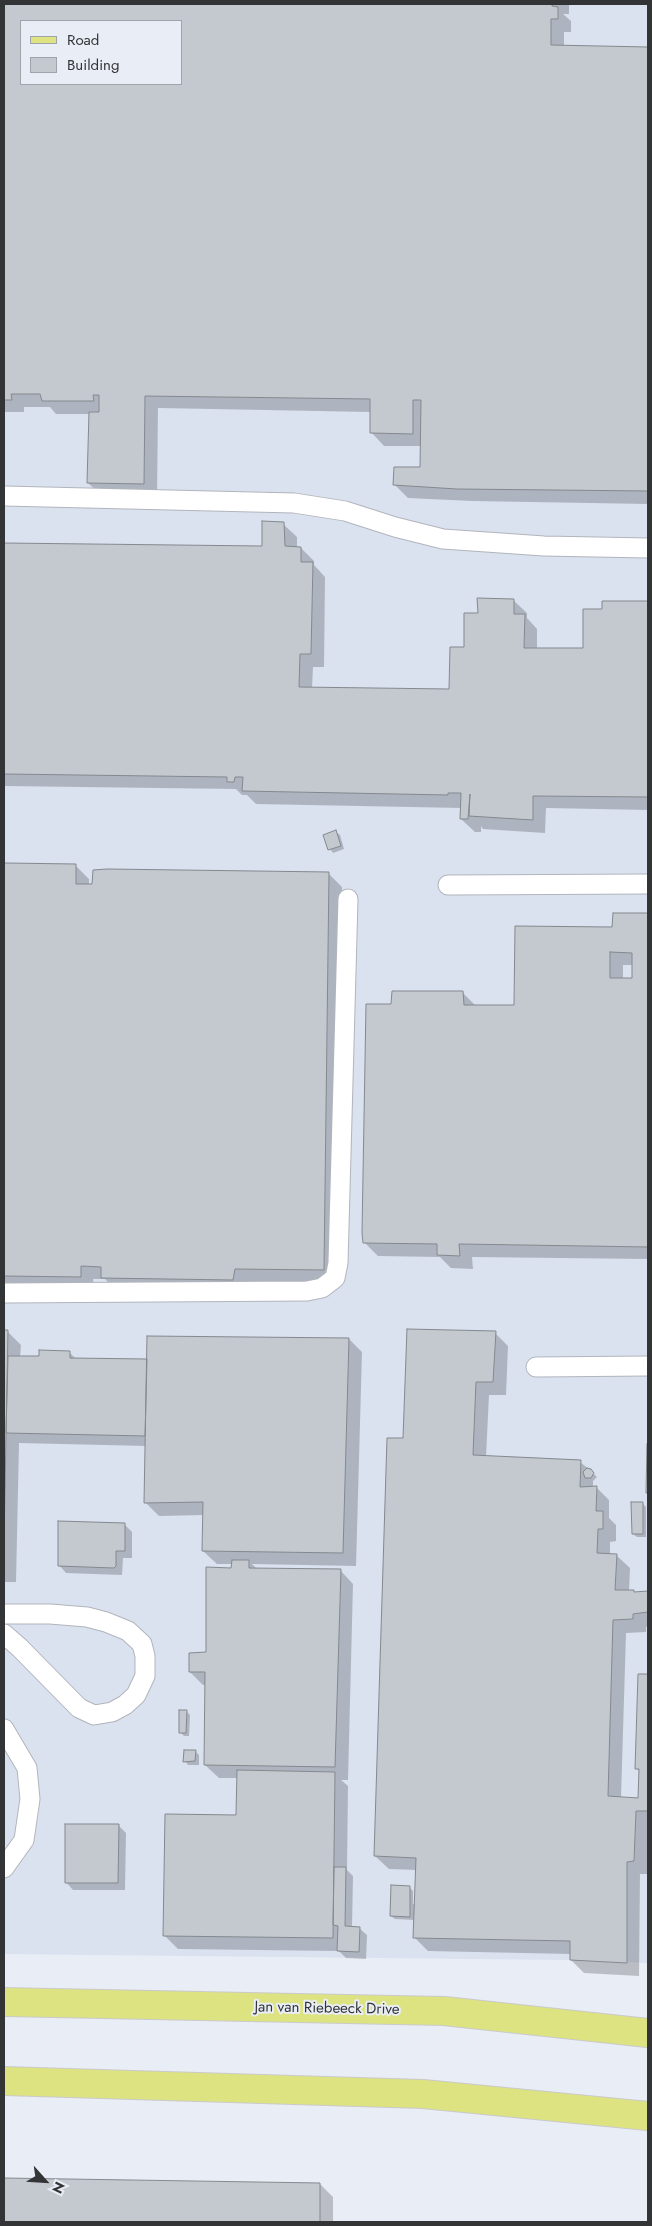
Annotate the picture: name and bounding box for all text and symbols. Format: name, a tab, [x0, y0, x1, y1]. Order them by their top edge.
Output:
legend	[20, 20, 182, 85]
text: Road	[67, 29, 99, 51]
text: Building	[67, 54, 119, 76]
street label: Jan van Riebeeck Drive	[254, 1999, 400, 2019]
north arrow	[20, 2156, 70, 2206]
text: N	[47, 2178, 70, 2197]

